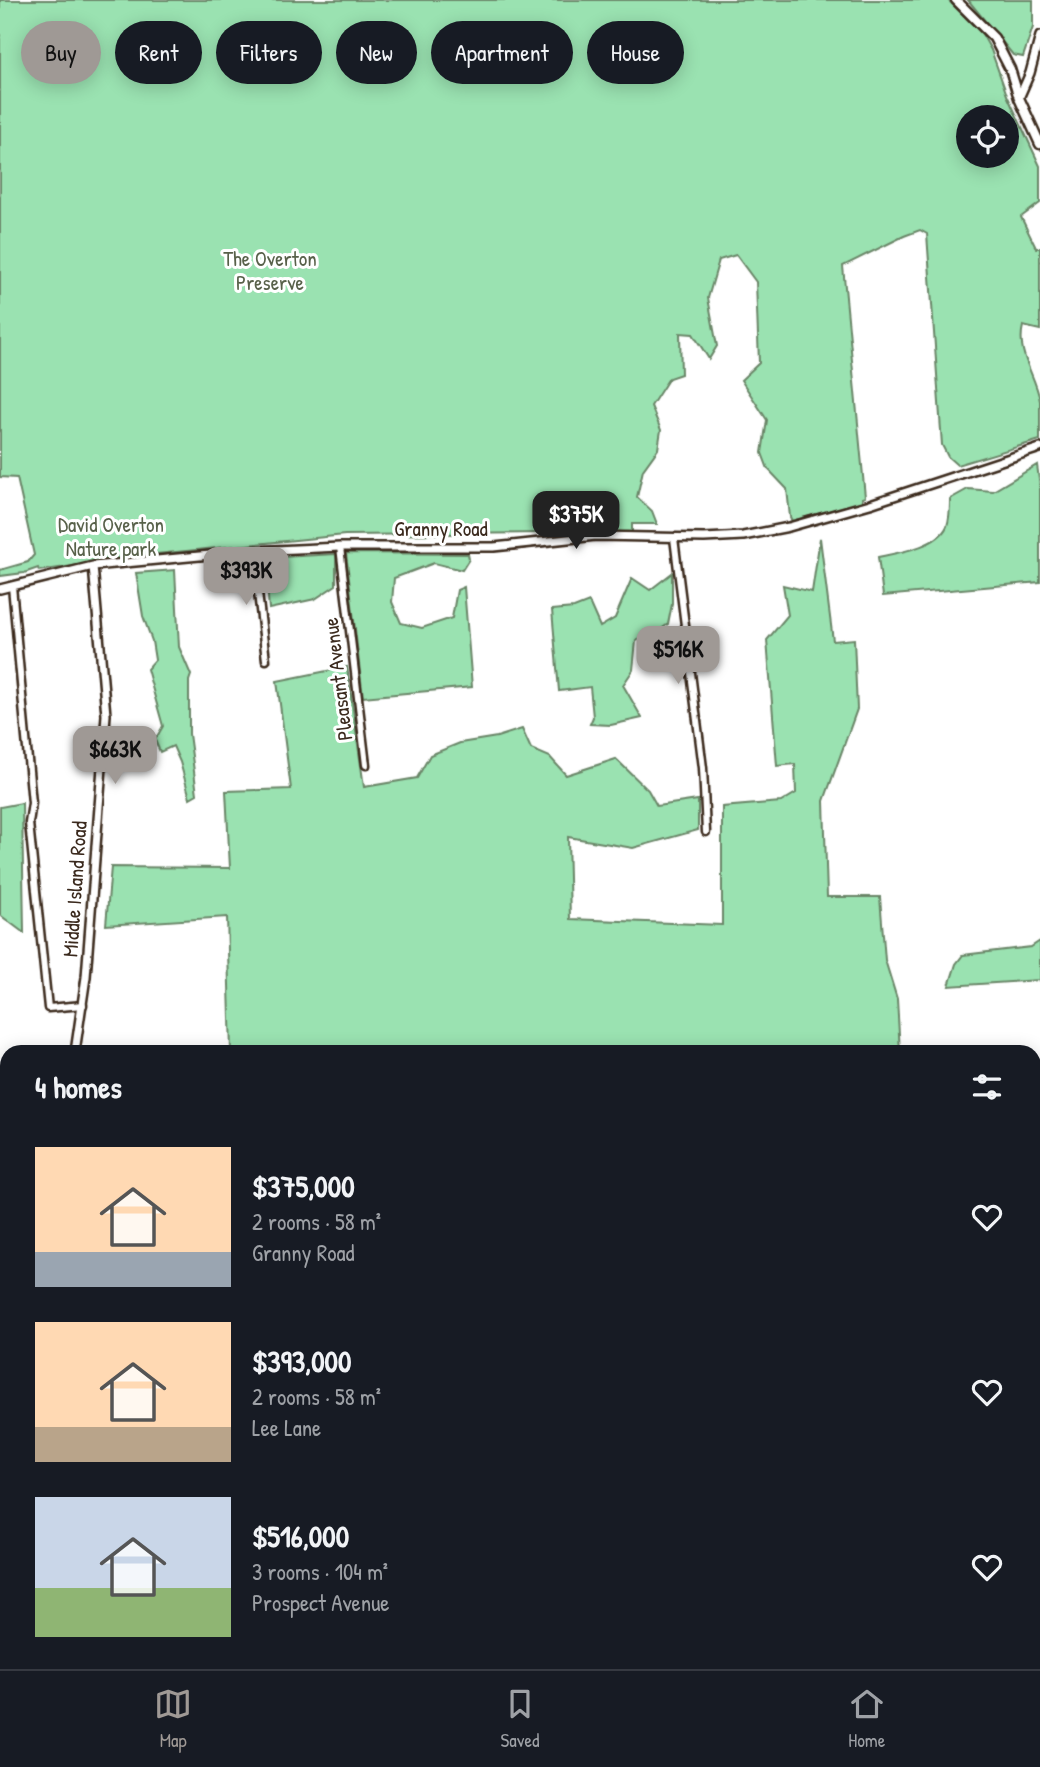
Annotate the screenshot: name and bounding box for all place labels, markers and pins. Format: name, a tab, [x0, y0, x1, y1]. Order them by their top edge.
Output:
pin: $375K	[527, 491, 625, 551]
pin: $393K	[197, 548, 295, 607]
pin: $516K	[629, 626, 727, 686]
pin: $663K	[66, 726, 164, 786]

